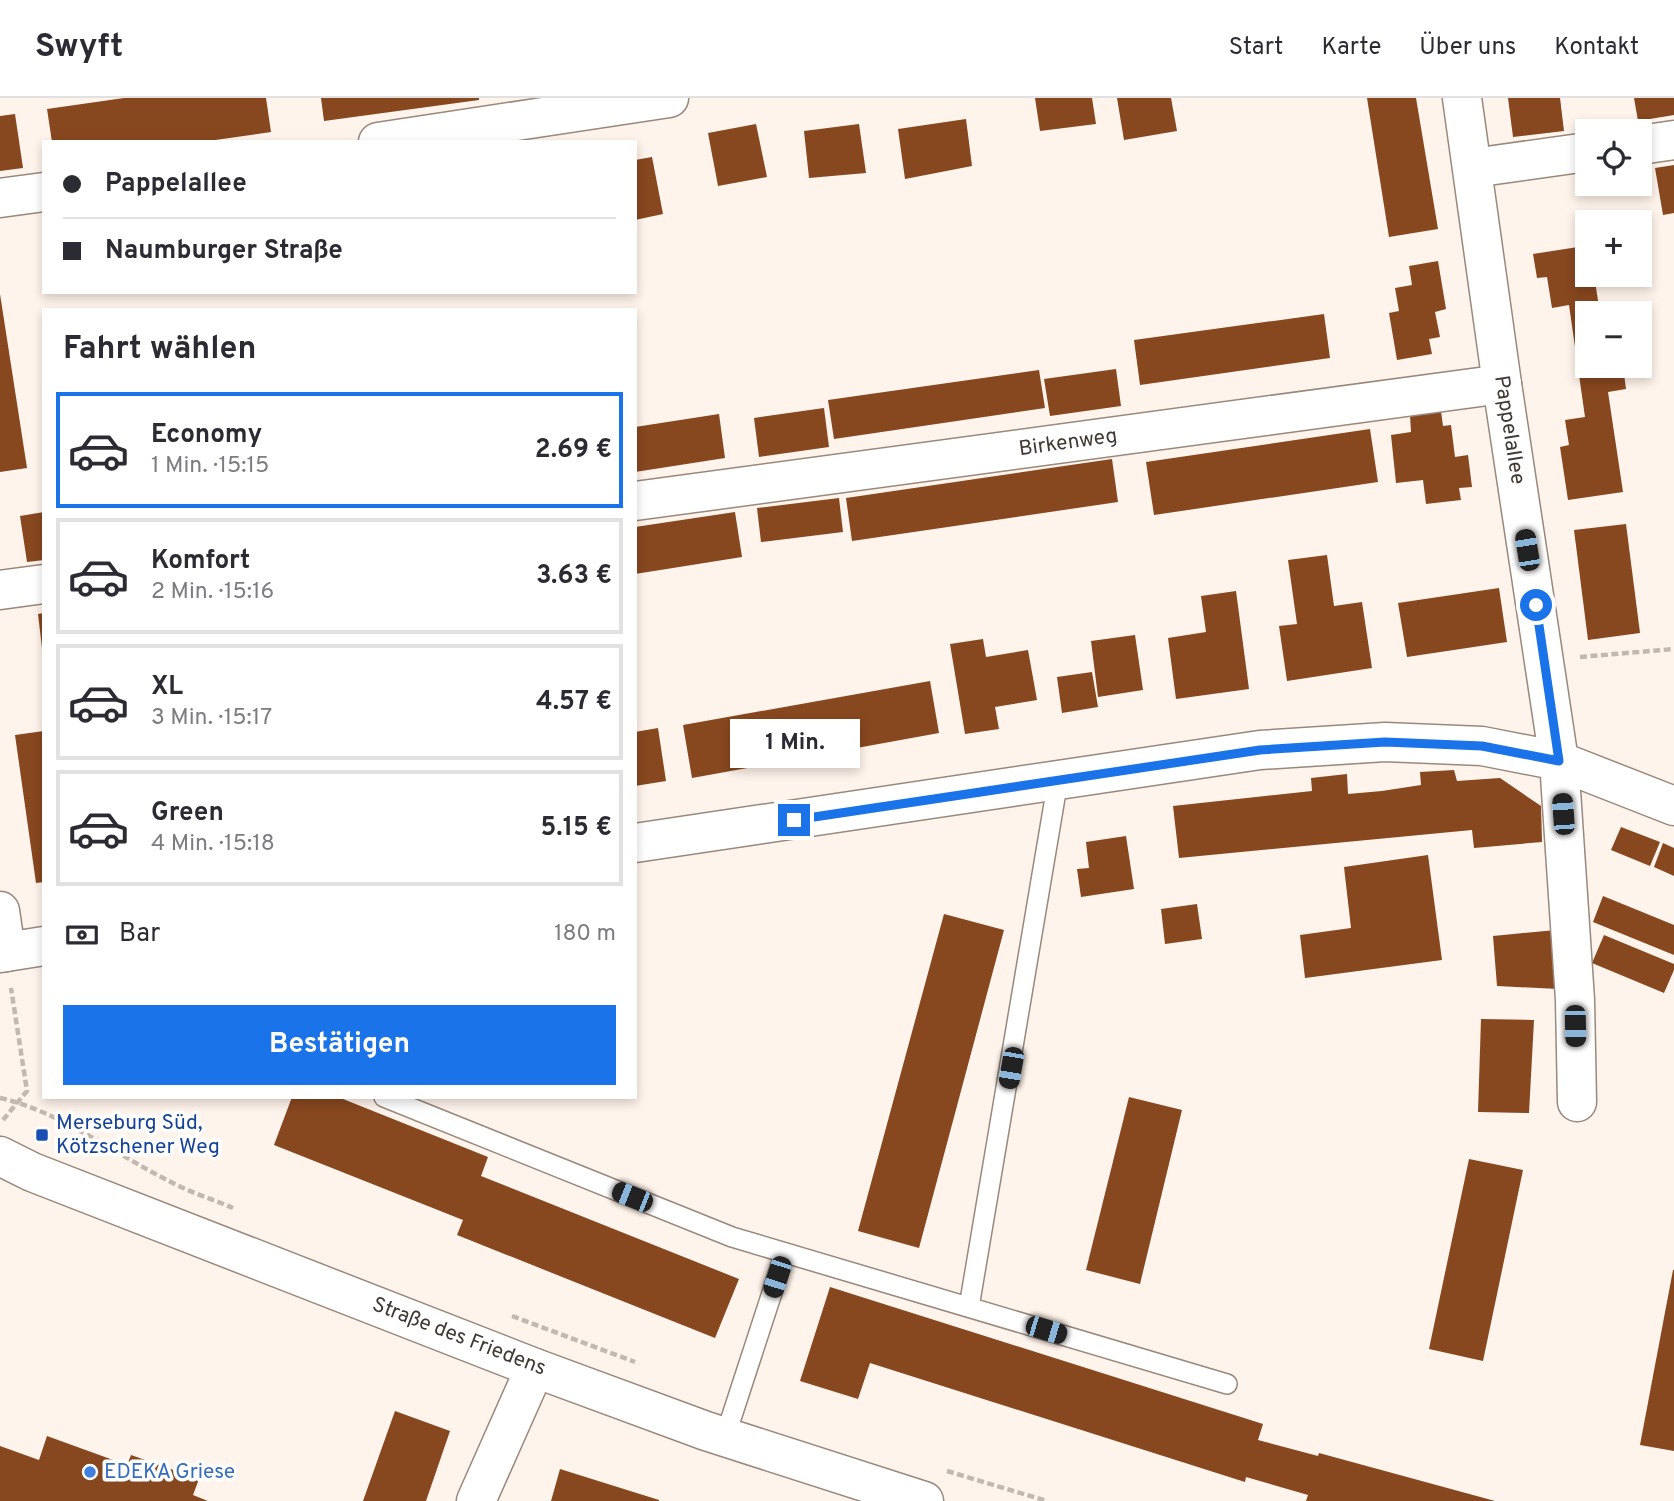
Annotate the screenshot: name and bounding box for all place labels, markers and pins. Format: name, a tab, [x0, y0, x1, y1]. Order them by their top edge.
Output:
place label: Merseburg Süd, Kötzschener Weg	[56, 1110, 220, 1161]
marker: Merseburg Süd, Kötzschener Weg	[34, 1127, 50, 1143]
place label: EDEKA Griese	[104, 1459, 235, 1486]
marker: EDEKA Griese	[82, 1464, 98, 1480]

